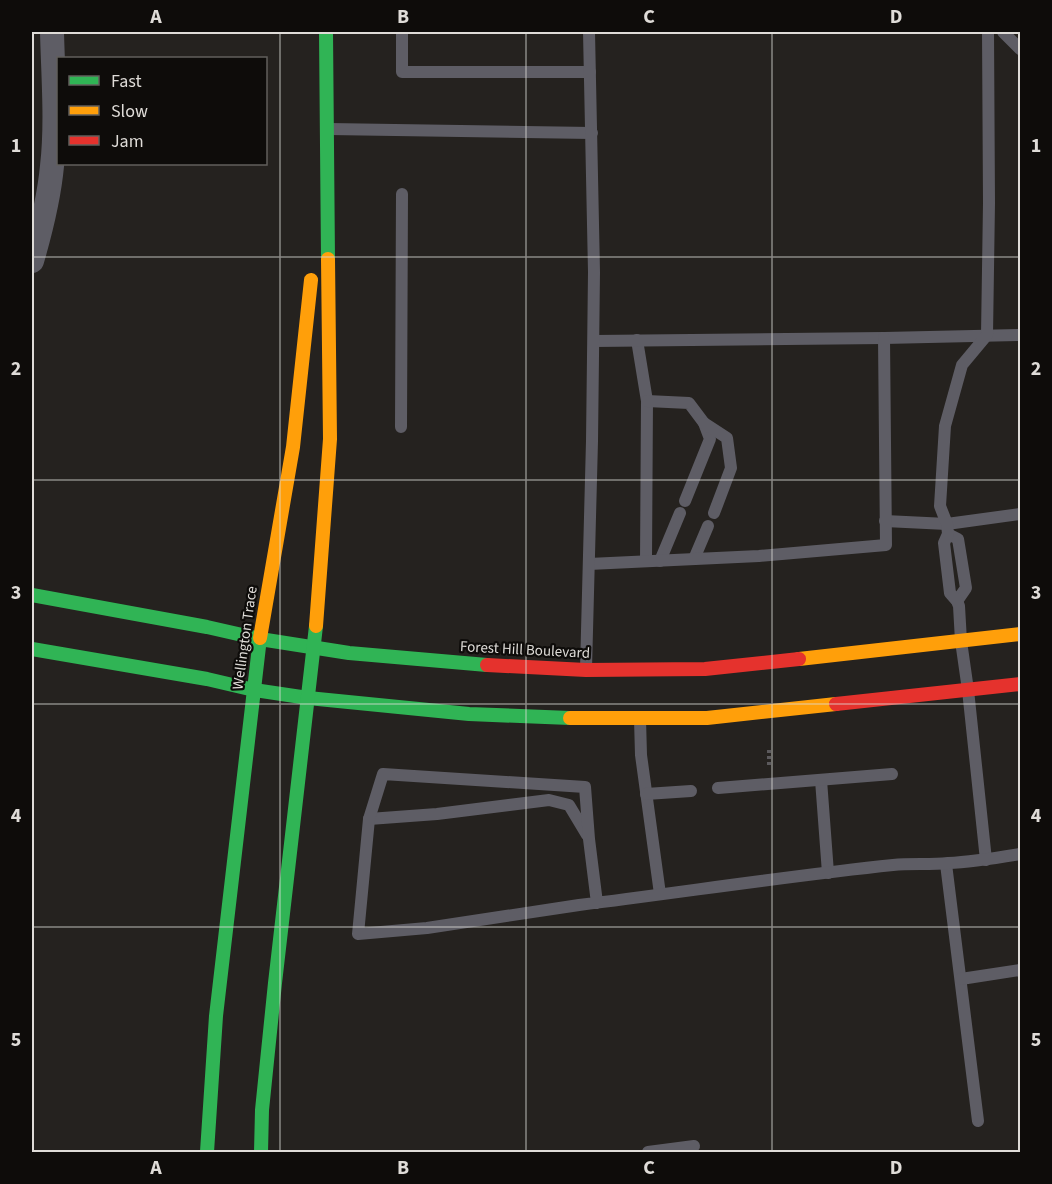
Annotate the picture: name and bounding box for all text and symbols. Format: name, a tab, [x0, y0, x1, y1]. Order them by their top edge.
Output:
text: A	[149, 3, 162, 31]
text: B	[397, 3, 409, 31]
text: C	[643, 3, 655, 31]
text: D	[890, 3, 902, 31]
legend	[57, 57, 267, 165]
text: Fast	[111, 69, 142, 94]
text: Slow	[111, 99, 148, 124]
text: Jam	[111, 129, 144, 154]
text: 1	[11, 132, 21, 160]
text: 1	[1031, 132, 1041, 160]
text: 2	[11, 355, 21, 383]
text: 2	[1031, 355, 1041, 383]
text: 3	[11, 579, 21, 607]
text: 3	[1031, 579, 1041, 607]
street label: Wellington Trace	[227, 585, 263, 691]
street label: Forest Hill Boulevard	[459, 636, 591, 664]
text: 4	[11, 802, 22, 830]
text: 4	[1031, 802, 1042, 830]
text: 5	[11, 1026, 21, 1054]
text: 5	[1031, 1026, 1041, 1054]
text: A	[149, 1154, 162, 1182]
text: B	[397, 1154, 409, 1182]
text: C	[643, 1154, 655, 1182]
text: D	[890, 1154, 902, 1182]

